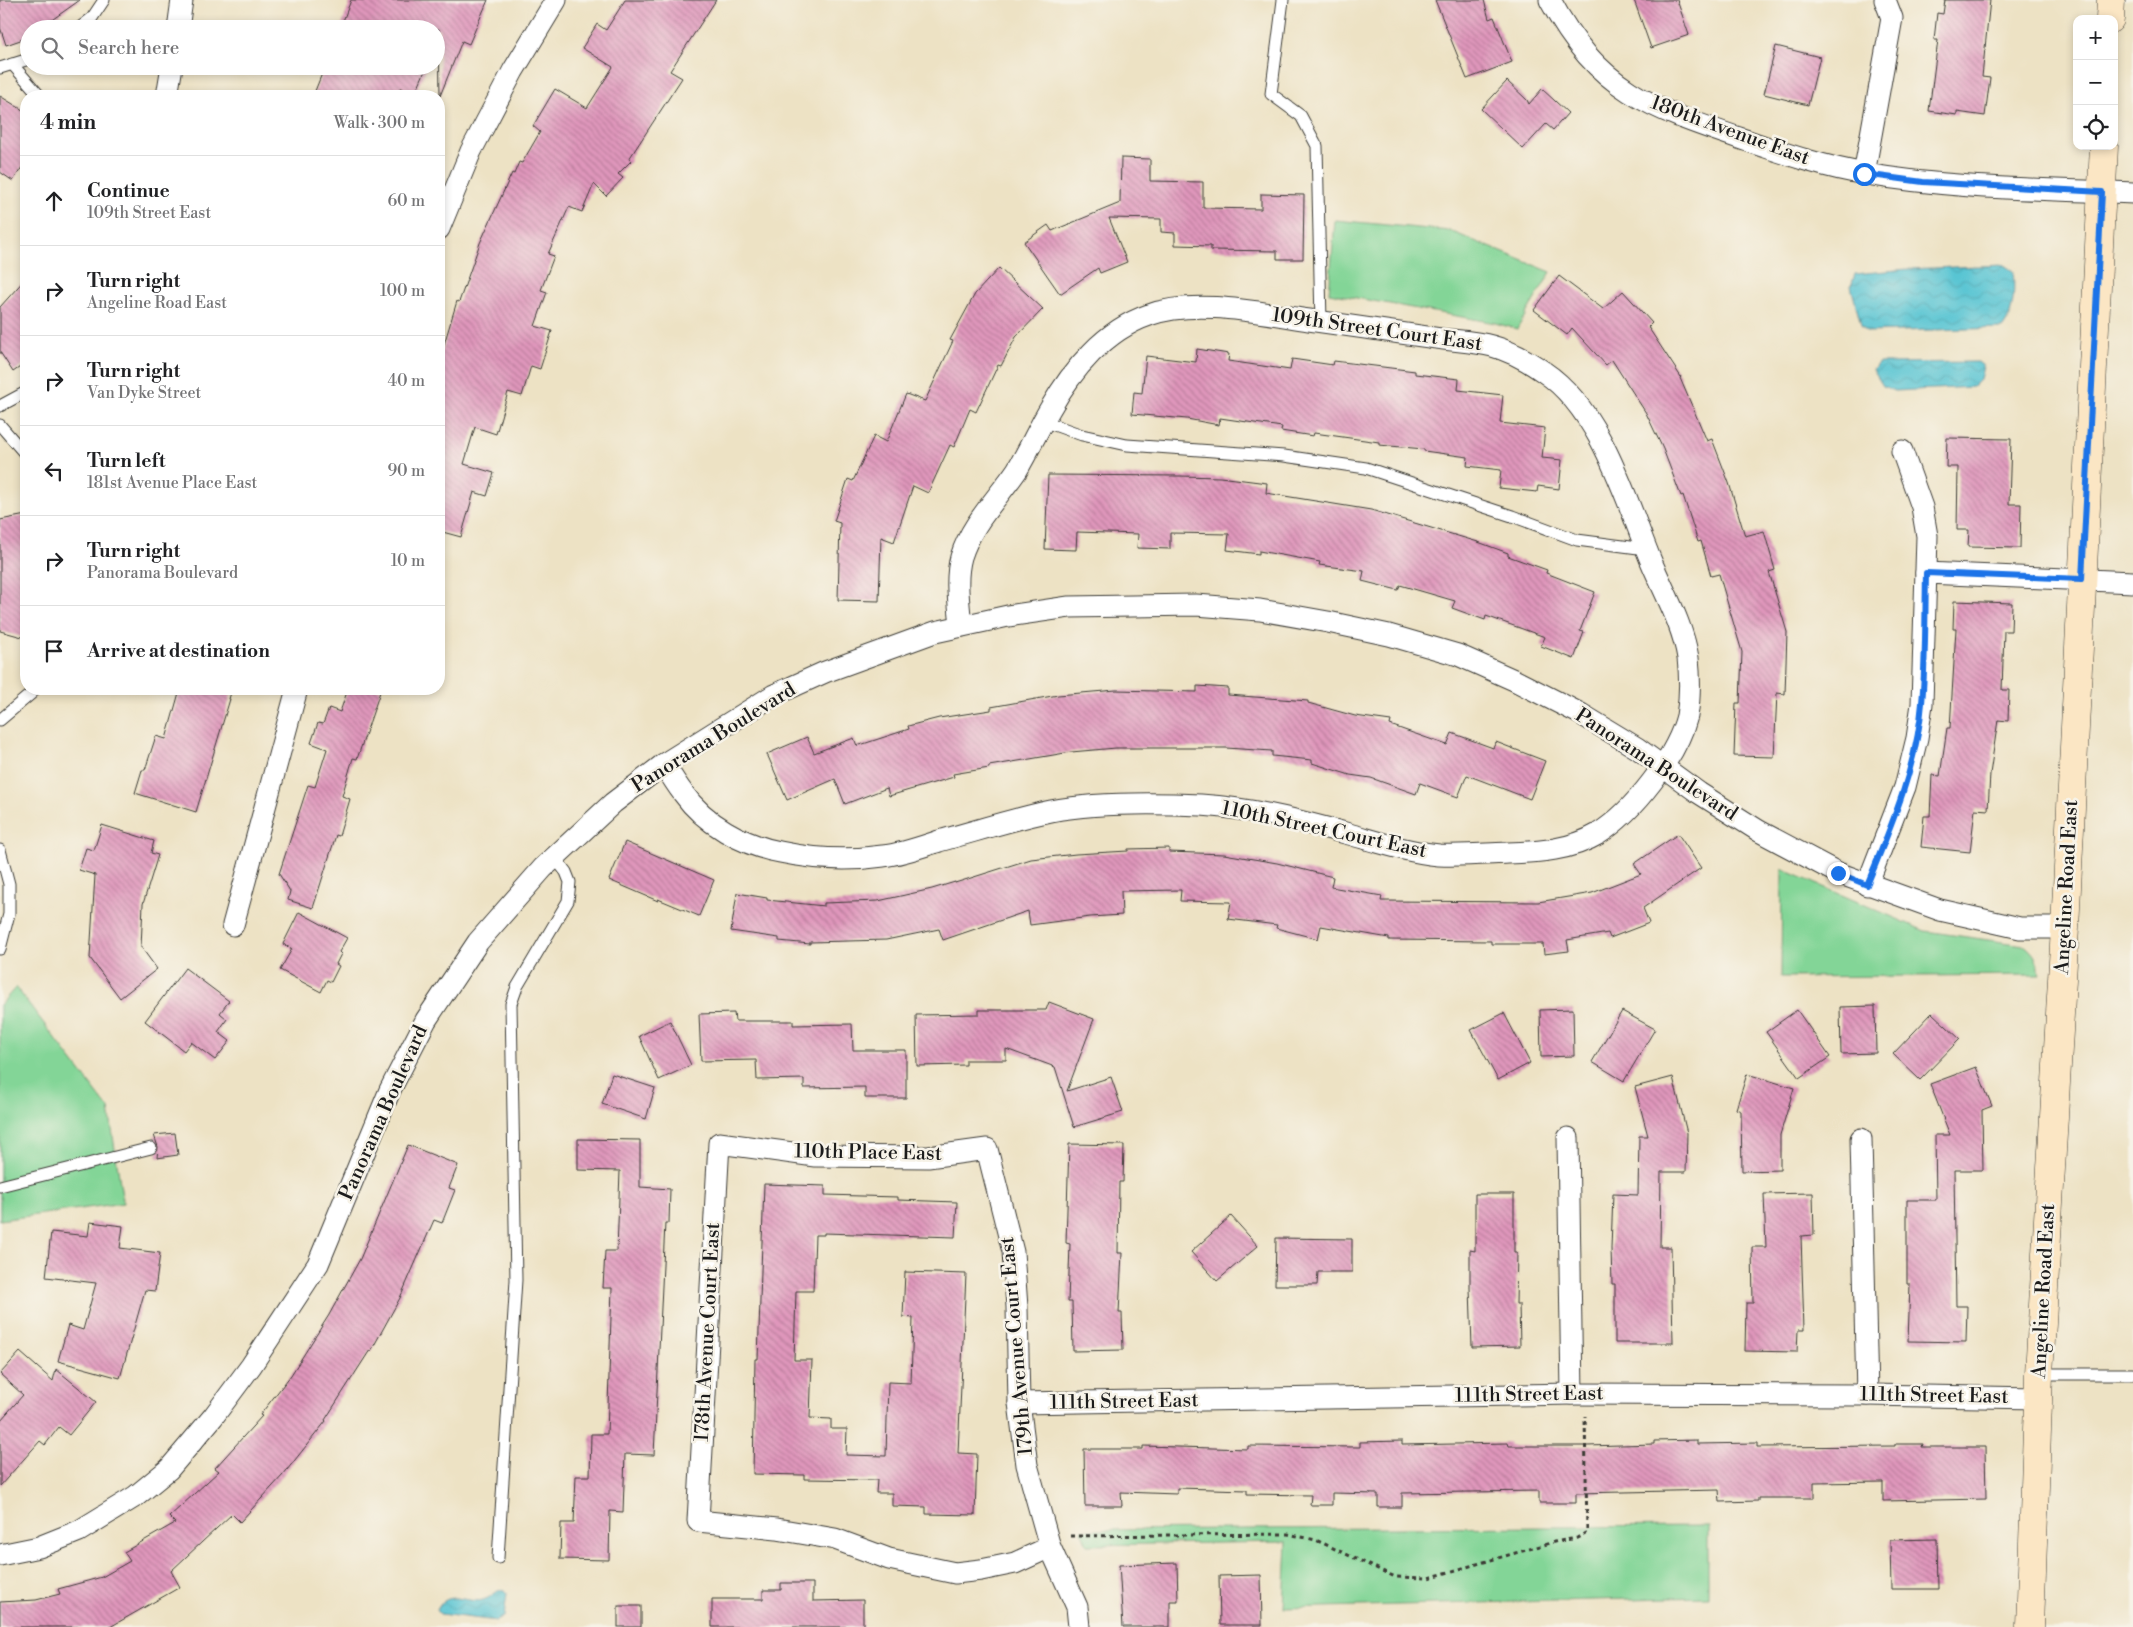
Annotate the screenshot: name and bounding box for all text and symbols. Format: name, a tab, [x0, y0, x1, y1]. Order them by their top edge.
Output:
map controls	[2073, 15, 2118, 150]
button: +	[2073, 15, 2118, 60]
search box	[20, 20, 445, 75]
icon: search	[38, 34, 66, 62]
text: Search here	[78, 36, 179, 60]
button: −	[2073, 60, 2118, 105]
street label: 180th Avenue East	[1647, 91, 1813, 171]
button: locate	[2073, 105, 2118, 150]
text: 4 min	[40, 110, 96, 136]
text: Walk · 300 m	[334, 113, 425, 133]
route start	[1853, 163, 1876, 186]
text: Continue	[87, 179, 170, 203]
icon: ahead	[40, 187, 68, 215]
text: 60 m	[387, 191, 425, 211]
text: 109th Street East	[87, 203, 211, 223]
text: Turn right	[87, 269, 180, 293]
icon: right	[40, 277, 68, 305]
text: 100 m	[380, 281, 425, 301]
text: Angeline Road East	[87, 293, 227, 313]
street label: 109th Street Court East	[1270, 303, 1484, 357]
text: Turn right	[87, 359, 180, 383]
icon: right	[40, 367, 68, 395]
text: 40 m	[388, 371, 425, 391]
text: Van Dyke Street	[87, 383, 201, 403]
text: Turn left	[87, 449, 166, 473]
icon: left	[40, 457, 68, 485]
text: 90 m	[387, 461, 425, 481]
text: 181st Avenue Place East	[87, 473, 257, 493]
text: Turn right	[87, 539, 180, 563]
icon: right	[40, 547, 68, 575]
text: 10 m	[391, 551, 425, 571]
text: Panorama Boulevard	[87, 563, 238, 583]
icon: arrive	[40, 637, 68, 665]
text: Arrive at destination	[87, 639, 270, 663]
street label: Panorama Boulevard	[627, 677, 801, 799]
street label: Panorama Boulevard	[1570, 703, 1743, 827]
street label: 110th Street Court East	[1219, 796, 1429, 864]
street label: Angeline Road East	[2050, 799, 2084, 976]
route end	[1827, 862, 1850, 885]
street label: Panorama Boulevard	[334, 1021, 434, 1204]
street label: 110th Place East	[794, 1139, 942, 1167]
street label: Angeline Road East	[2027, 1203, 2061, 1380]
street label: 178th Avenue Court East	[690, 1222, 726, 1442]
street label: 179th Avenue Court East	[995, 1236, 1039, 1456]
street label: 111th Street East	[1454, 1381, 1604, 1409]
street label: 111th Street East	[1859, 1382, 2009, 1410]
street label: 111th Street East	[1049, 1388, 1199, 1416]

